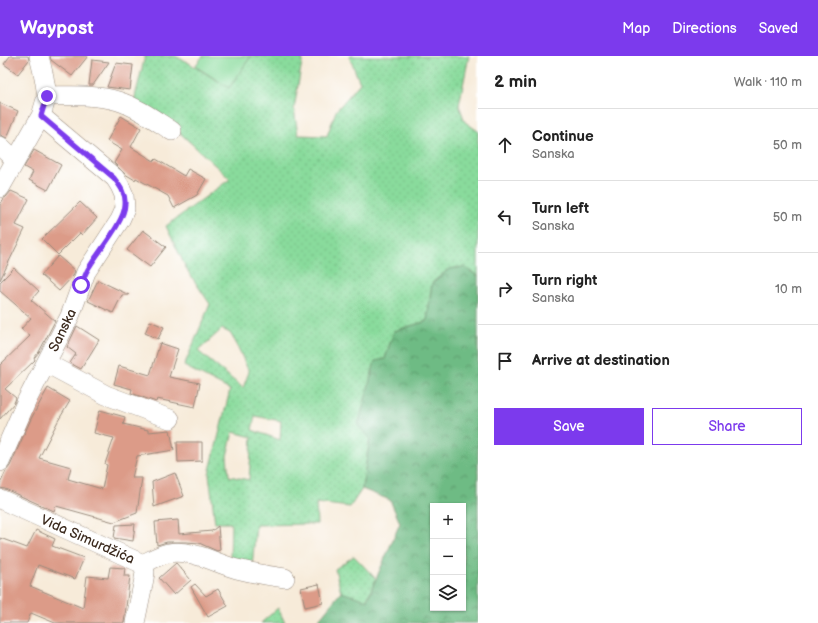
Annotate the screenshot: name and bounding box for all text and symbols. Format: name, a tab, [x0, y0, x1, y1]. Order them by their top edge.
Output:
text: Waypost	[20, 17, 94, 40]
text: Map	[622, 20, 650, 37]
text: Directions	[672, 20, 737, 37]
text: Saved	[759, 20, 798, 37]
text: 2 min	[494, 72, 537, 92]
text: Walk · 110 m	[734, 74, 802, 90]
route end	[38, 87, 56, 105]
text: Continue	[532, 127, 594, 146]
icon: ahead	[494, 134, 516, 156]
text: 50 m	[773, 137, 802, 153]
text: Sanska	[532, 146, 575, 162]
text: Turn left	[532, 199, 589, 218]
icon: left	[494, 206, 516, 228]
text: 50 m	[773, 209, 802, 225]
text: Sanska	[532, 218, 575, 234]
text: Turn right	[532, 271, 597, 290]
route start	[72, 276, 90, 294]
icon: right	[494, 278, 516, 300]
text: 10 m	[775, 281, 802, 297]
text: Sanska	[532, 290, 575, 306]
street label: Sanska	[45, 306, 80, 355]
icon: arrive	[494, 350, 516, 372]
text: Arrive at destination	[532, 351, 670, 370]
button: Save	[494, 408, 644, 445]
button: Share	[652, 408, 802, 445]
map controls	[430, 503, 466, 611]
button: +	[430, 503, 466, 539]
street label: Vida Simurdžića	[38, 511, 137, 568]
button: −	[430, 539, 466, 575]
button: layers	[430, 575, 466, 611]

